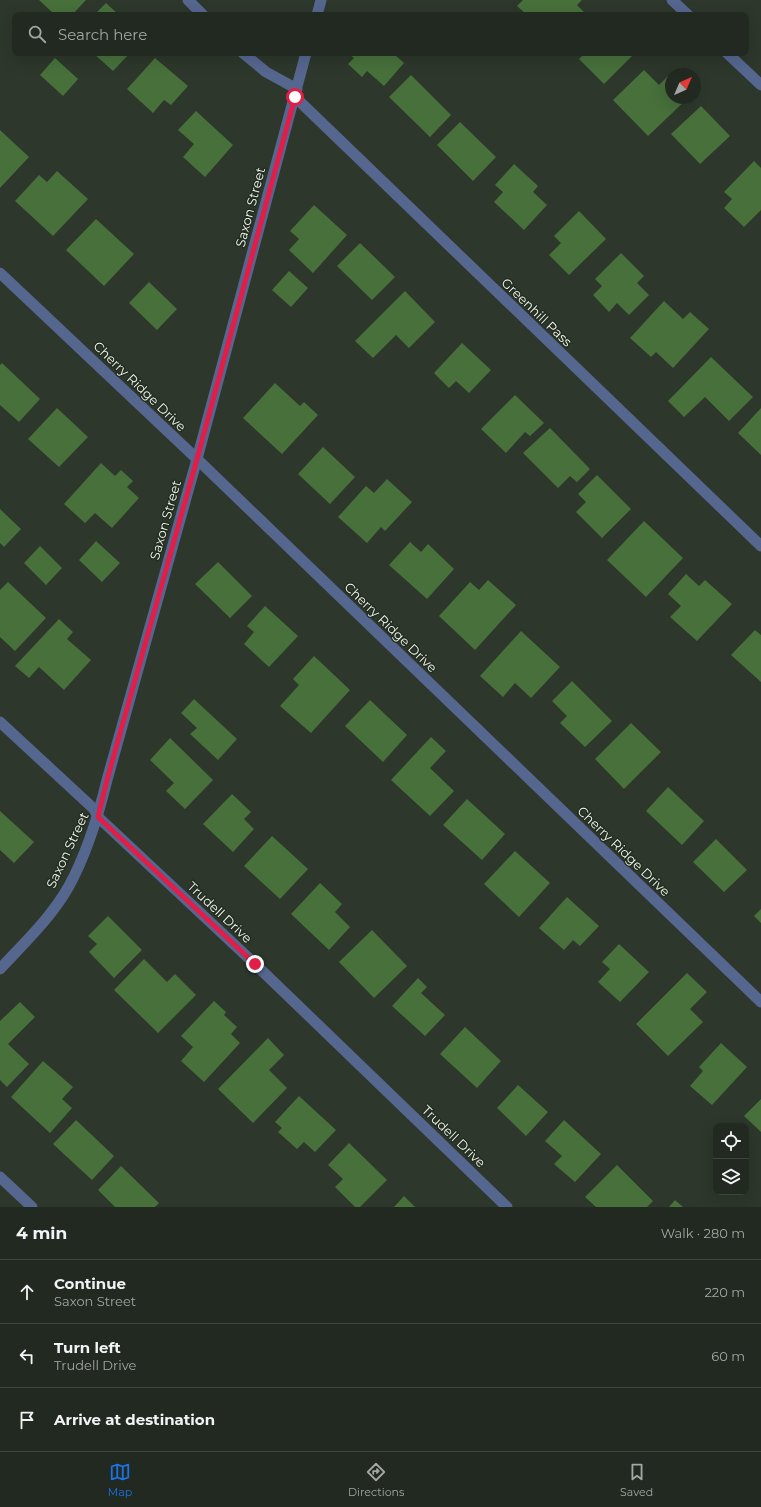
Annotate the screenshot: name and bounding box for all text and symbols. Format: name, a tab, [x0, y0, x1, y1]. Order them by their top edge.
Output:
search box	[12, 12, 749, 56]
icon: search	[26, 23, 48, 45]
text: Search here	[58, 25, 147, 44]
north arrow	[665, 68, 701, 104]
route start	[286, 88, 304, 106]
street label: Saxon Street	[232, 165, 268, 249]
street label: Greenhill Pass	[498, 274, 576, 350]
street label: Cherry Ridge Drive	[90, 338, 190, 434]
street label: Saxon Street	[146, 478, 184, 562]
street label: Cherry Ridge Drive	[341, 579, 441, 675]
street label: Cherry Ridge Drive	[574, 803, 674, 899]
street label: Saxon Street	[42, 809, 92, 891]
street label: Trudell Drive	[184, 878, 256, 946]
route end	[246, 955, 264, 973]
street label: Trudell Drive	[419, 1102, 489, 1170]
map controls	[713, 1123, 749, 1195]
button: locate	[713, 1123, 749, 1159]
button: layers	[713, 1159, 749, 1195]
text: 4 min	[16, 1223, 67, 1243]
text: Walk · 280 m	[661, 1225, 745, 1241]
text: Continue	[54, 1274, 126, 1293]
icon: ahead	[16, 1281, 38, 1303]
text: 220 m	[704, 1284, 745, 1300]
text: Saxon Street	[54, 1293, 136, 1309]
text: Turn left	[54, 1338, 121, 1357]
icon: left	[16, 1345, 38, 1367]
text: 60 m	[711, 1348, 745, 1364]
text: Trudell Drive	[54, 1357, 136, 1373]
icon: arrive	[16, 1409, 38, 1431]
text: Arrive at destination	[54, 1410, 215, 1429]
tab: Map	[108, 1461, 132, 1499]
tab: Directions	[348, 1461, 404, 1499]
tab: Saved	[620, 1461, 653, 1499]

